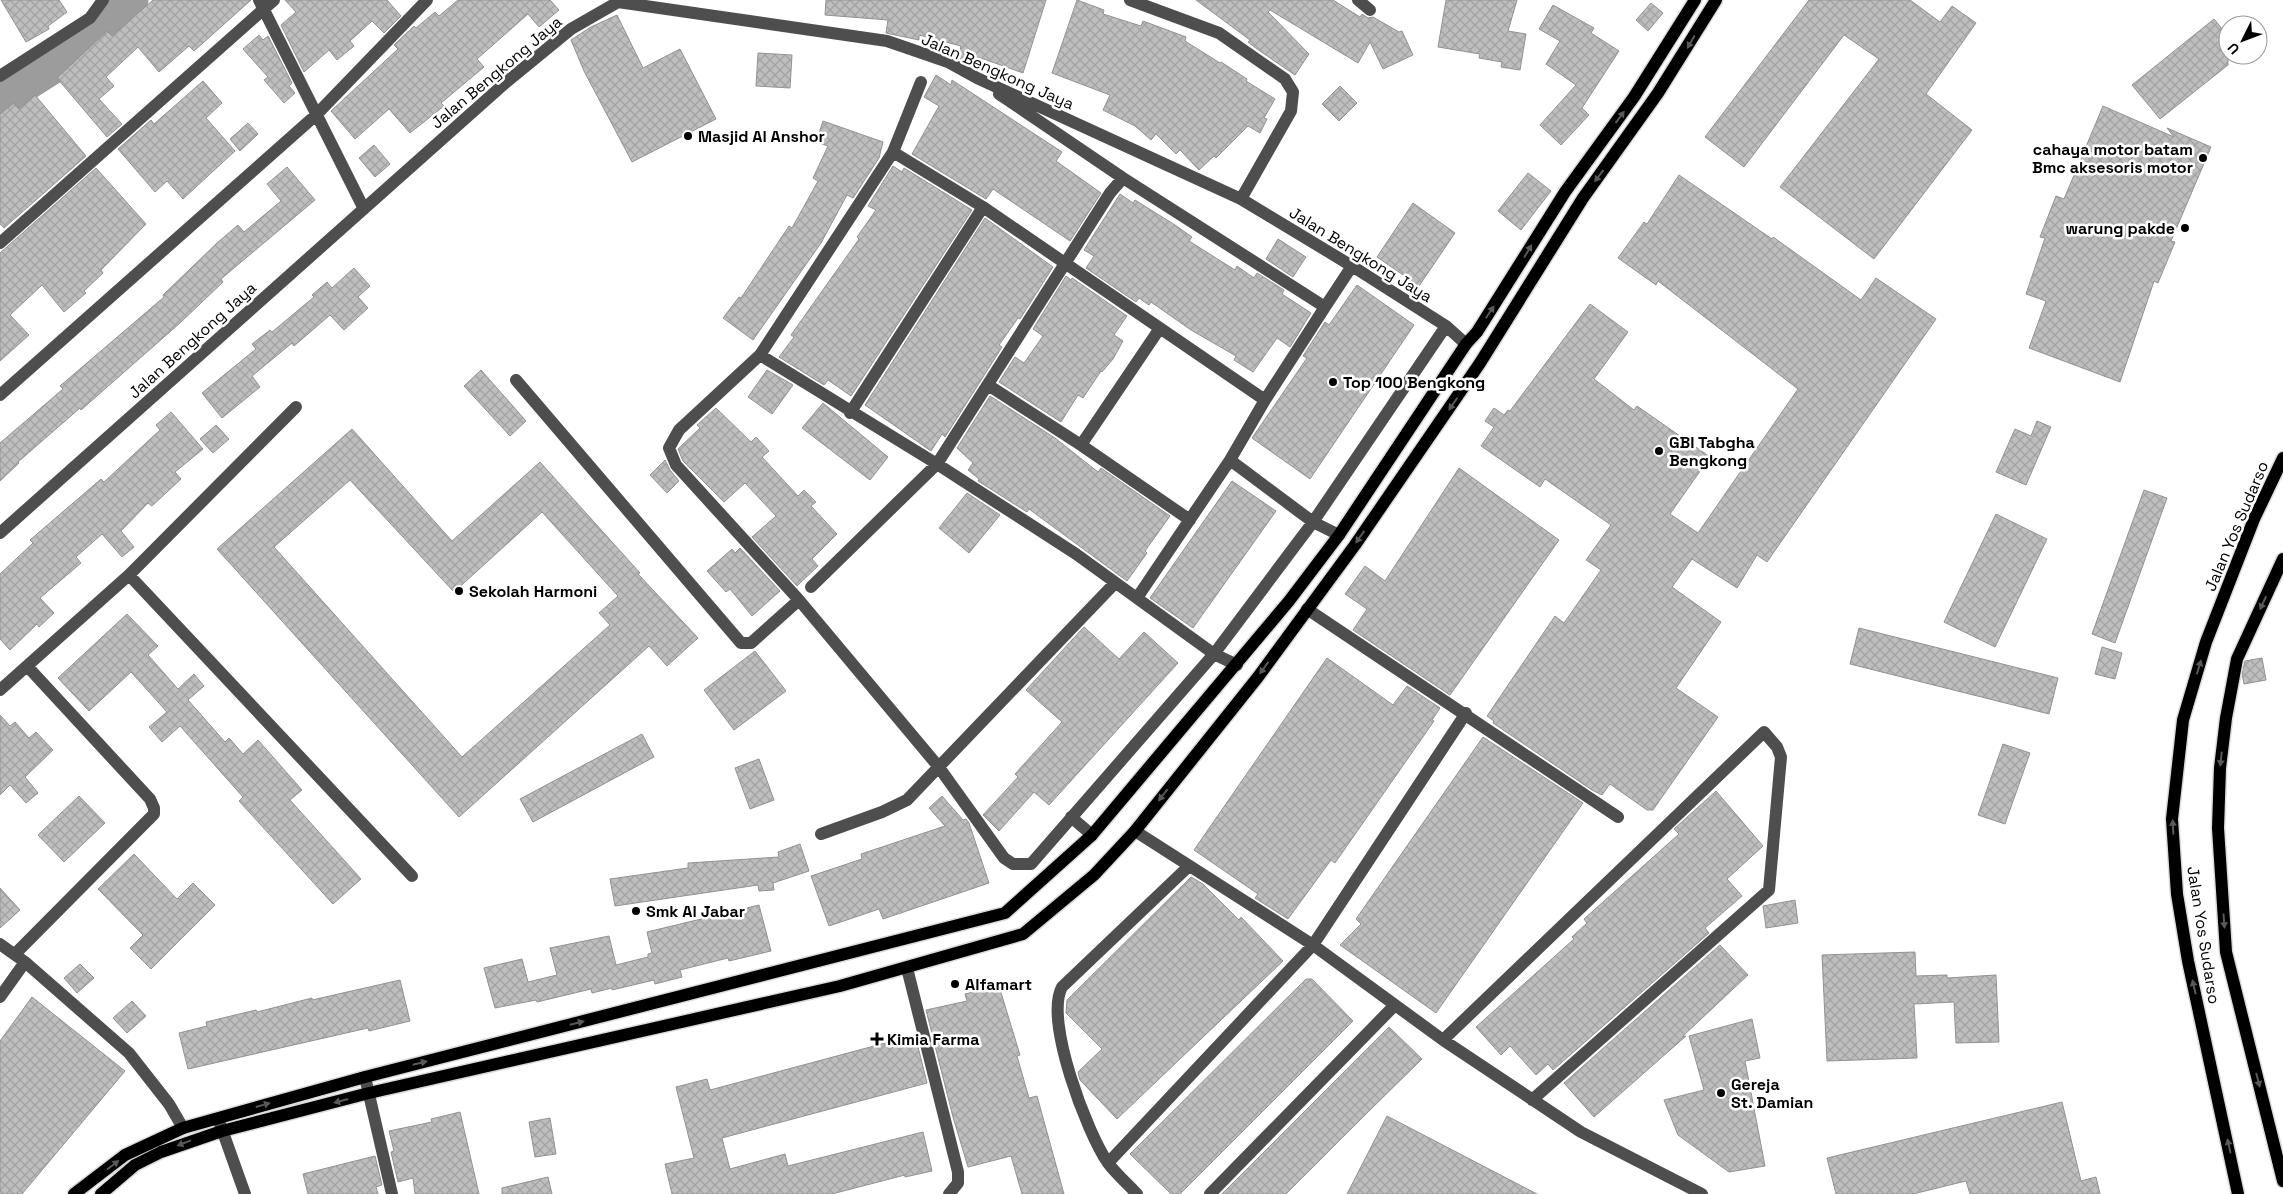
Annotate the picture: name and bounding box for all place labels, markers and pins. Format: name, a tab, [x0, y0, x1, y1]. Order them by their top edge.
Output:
place label: Masjid Al Anshor	[698, 126, 825, 147]
marker: Masjid Al Anshor	[682, 130, 694, 142]
place label: cahaya motor batam Bmc aksesoris motor	[2032, 139, 2193, 178]
marker: cahaya motor batam Bmc aksesoris motor	[2197, 152, 2209, 164]
place label: warung pakde	[2065, 218, 2175, 239]
marker: warung pakde	[2179, 222, 2191, 234]
place label: Top 100 Bengkong	[1343, 372, 1485, 393]
marker: Top 100 Bengkong	[1327, 376, 1339, 388]
place label: GBI Tabgha Bengkong	[1669, 432, 1755, 471]
marker: GBI Tabgha Bengkong	[1653, 445, 1665, 457]
place label: Sekolah Harmoni	[469, 581, 597, 602]
marker: Sekolah Harmoni	[453, 585, 465, 597]
place label: Smk Al Jabar	[646, 901, 745, 922]
marker: Smk Al Jabar	[630, 905, 642, 917]
place label: Alfamart	[965, 974, 1032, 995]
marker: Alfamart	[949, 978, 961, 990]
place label: Kimia Farma	[887, 1029, 979, 1050]
marker: Kimia Farma	[871, 1033, 883, 1045]
place label: Gereja St. Damian	[1731, 1074, 1813, 1113]
marker: Gereja St. Damian	[1715, 1087, 1727, 1099]

